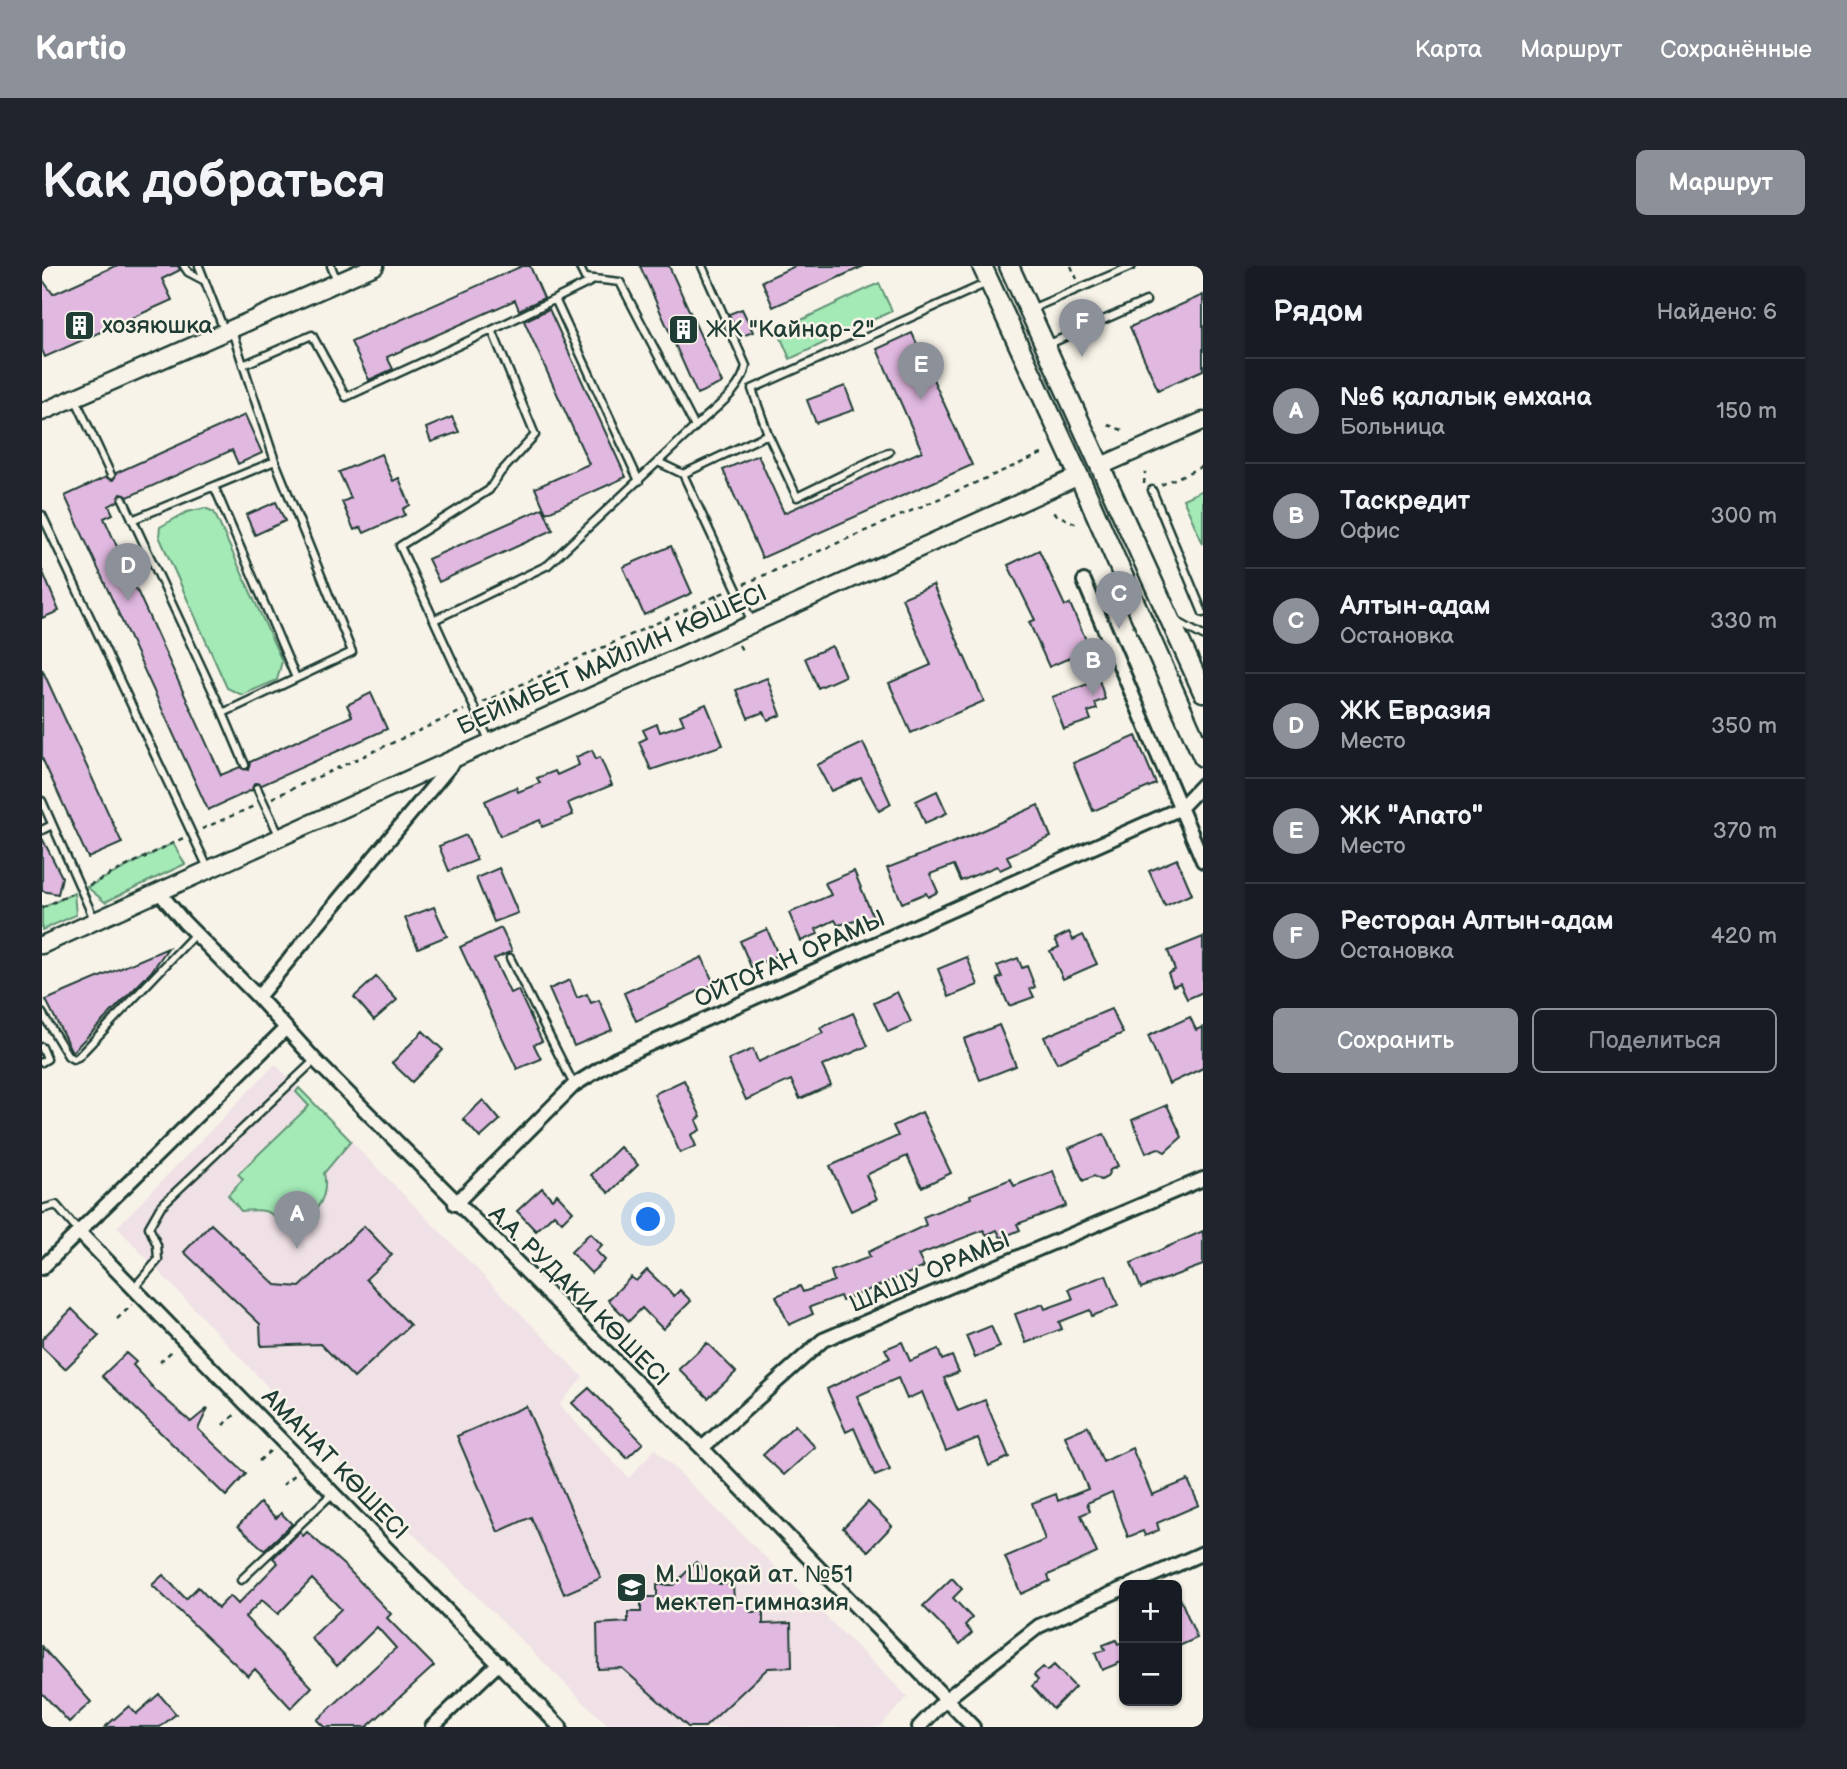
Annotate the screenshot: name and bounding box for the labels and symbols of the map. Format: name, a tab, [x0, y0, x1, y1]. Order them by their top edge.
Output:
pin: F	[1059, 299, 1105, 357]
building icon: хозяюшка	[62, 308, 96, 342]
place label: хозяюшка	[102, 311, 213, 340]
building icon: ЖК "Кайнар-2"	[666, 312, 700, 346]
place label: ЖК "Кайнар-2"	[706, 315, 875, 344]
pin: E	[898, 342, 944, 400]
pin: D	[105, 543, 151, 601]
pin: C	[1096, 571, 1142, 629]
street label: БЕЙІМБЕТ МАЙЛИН КӨШЕСІ	[453, 578, 771, 742]
pin: B	[1070, 638, 1116, 696]
street label: ОЙТОҒАН ОРАМЫ	[690, 904, 890, 1014]
pin: A	[274, 1191, 320, 1249]
street label: А.А. РУДАКИ КӨШЕСІ	[482, 1199, 675, 1392]
your location	[631, 1202, 665, 1236]
street label: ШАШУ ОРАМЫ	[845, 1225, 1015, 1319]
street label: АМАНАТ КӨШЕСІ	[255, 1382, 414, 1545]
place label: М. Шоқай ат. №51 мектеп-гимназия	[655, 1560, 853, 1617]
school or university icon: М. Шоқай ат. №51 мектеп-гимназия	[615, 1571, 649, 1605]

